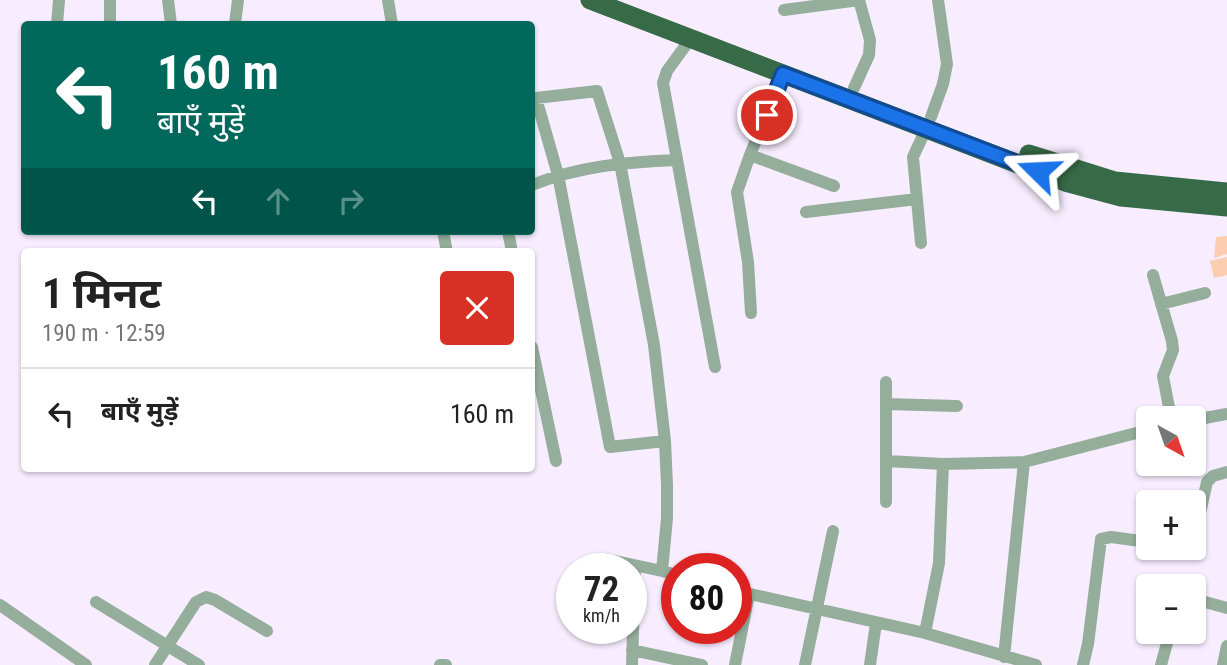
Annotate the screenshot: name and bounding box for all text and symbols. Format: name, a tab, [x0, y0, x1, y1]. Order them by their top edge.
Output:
text: 160 m	[157, 44, 279, 101]
icon: left	[42, 49, 133, 140]
pin	[737, 85, 797, 145]
icon: arrive	[748, 96, 786, 134]
text: बाएँ मुड़ें	[157, 103, 245, 141]
position arrow	[1001, 134, 1075, 208]
icon: left	[186, 182, 224, 220]
icon: ahead	[259, 182, 297, 220]
icon: right	[332, 182, 370, 220]
text: 1 मिनट	[42, 269, 161, 318]
button: close	[440, 271, 514, 345]
text: 190 m · 12:59	[42, 320, 166, 347]
icon: left	[42, 395, 80, 433]
text: बाएँ मुड़ें	[101, 396, 178, 426]
text: 160 m	[450, 399, 514, 429]
north arrow	[1136, 406, 1206, 476]
map controls	[1136, 406, 1206, 644]
button: +	[1136, 490, 1206, 560]
speed limit sign: 80	[661, 553, 752, 644]
text: 72	[584, 569, 619, 610]
button: −	[1136, 574, 1206, 644]
text: km/h	[583, 605, 620, 626]

